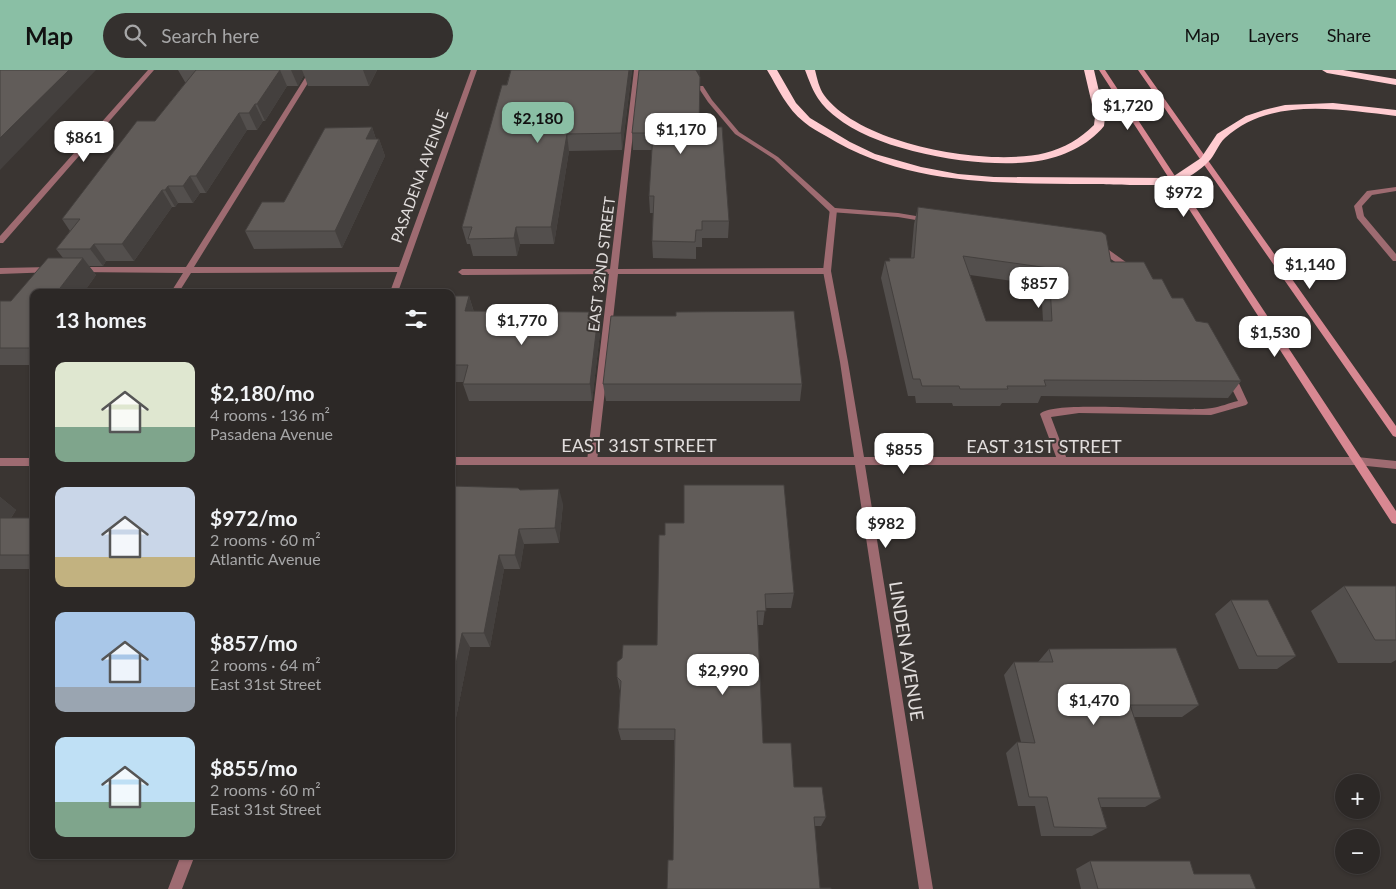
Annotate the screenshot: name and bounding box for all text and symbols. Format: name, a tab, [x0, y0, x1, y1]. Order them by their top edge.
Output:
search box	[103, 13, 453, 58]
text: Map	[25, 21, 73, 50]
icon: search	[121, 21, 149, 49]
text: Search here	[161, 24, 259, 47]
text: Map	[1184, 24, 1220, 46]
text: Layers	[1248, 24, 1299, 46]
text: Share	[1327, 24, 1371, 46]
pin: $1,720	[1087, 88, 1169, 131]
text: $1,720	[1103, 95, 1153, 114]
pin: $2,180	[497, 102, 579, 144]
street label: PASADENA AVENUE	[387, 107, 451, 245]
text: $2,180	[513, 108, 563, 127]
pin: $1,170	[640, 112, 722, 155]
text: $1,170	[656, 119, 706, 138]
pin: $861	[54, 121, 114, 163]
text: $861	[65, 127, 103, 146]
pin: $972	[1154, 176, 1214, 218]
text: $972	[1165, 182, 1203, 201]
street label: EAST 32ND STREET	[584, 195, 618, 333]
pin: $1,140	[1269, 248, 1351, 290]
text: $1,140	[1285, 254, 1335, 273]
pin: $857	[1009, 266, 1069, 309]
text: $857	[1020, 273, 1058, 292]
pin: $1,770	[481, 304, 563, 346]
icon: filters	[402, 305, 430, 333]
text: 13 homes	[55, 307, 146, 332]
text: $1,770	[497, 310, 547, 329]
pin: $1,530	[1234, 316, 1316, 358]
text: $1,530	[1250, 322, 1300, 341]
text: $2,180/mo	[210, 380, 315, 405]
icon: home	[95, 382, 155, 442]
text: 4 rooms · 136 m²	[210, 405, 330, 424]
text: Pasadena Avenue	[210, 424, 333, 443]
pin: $855	[874, 432, 934, 475]
street label: EAST 31ST STREET	[561, 434, 717, 456]
street label: EAST 31ST STREET	[966, 435, 1122, 457]
text: $855	[885, 439, 923, 458]
text: $972/mo	[210, 505, 298, 530]
pin: $982	[856, 506, 916, 549]
icon: home	[95, 507, 155, 567]
text: $982	[867, 513, 905, 532]
text: 2 rooms · 60 m²	[210, 530, 321, 549]
text: Atlantic Avenue	[210, 549, 321, 568]
street label: LINDEN AVENUE	[885, 580, 929, 722]
text: $857/mo	[210, 630, 298, 655]
icon: home	[95, 632, 155, 692]
pin: $2,990	[682, 654, 764, 696]
text: 2 rooms · 64 m²	[210, 655, 321, 674]
text: $2,990	[698, 660, 748, 679]
text: East 31st Street	[210, 674, 321, 693]
pin: $1,470	[1053, 684, 1135, 726]
text: $1,470	[1069, 690, 1119, 709]
text: $855/mo	[210, 755, 298, 780]
icon: home	[95, 757, 155, 817]
map controls	[1335, 774, 1380, 874]
button: +	[1335, 774, 1380, 819]
text: 2 rooms · 60 m²	[210, 780, 321, 799]
text: East 31st Street	[210, 799, 321, 818]
button: −	[1335, 829, 1380, 874]

